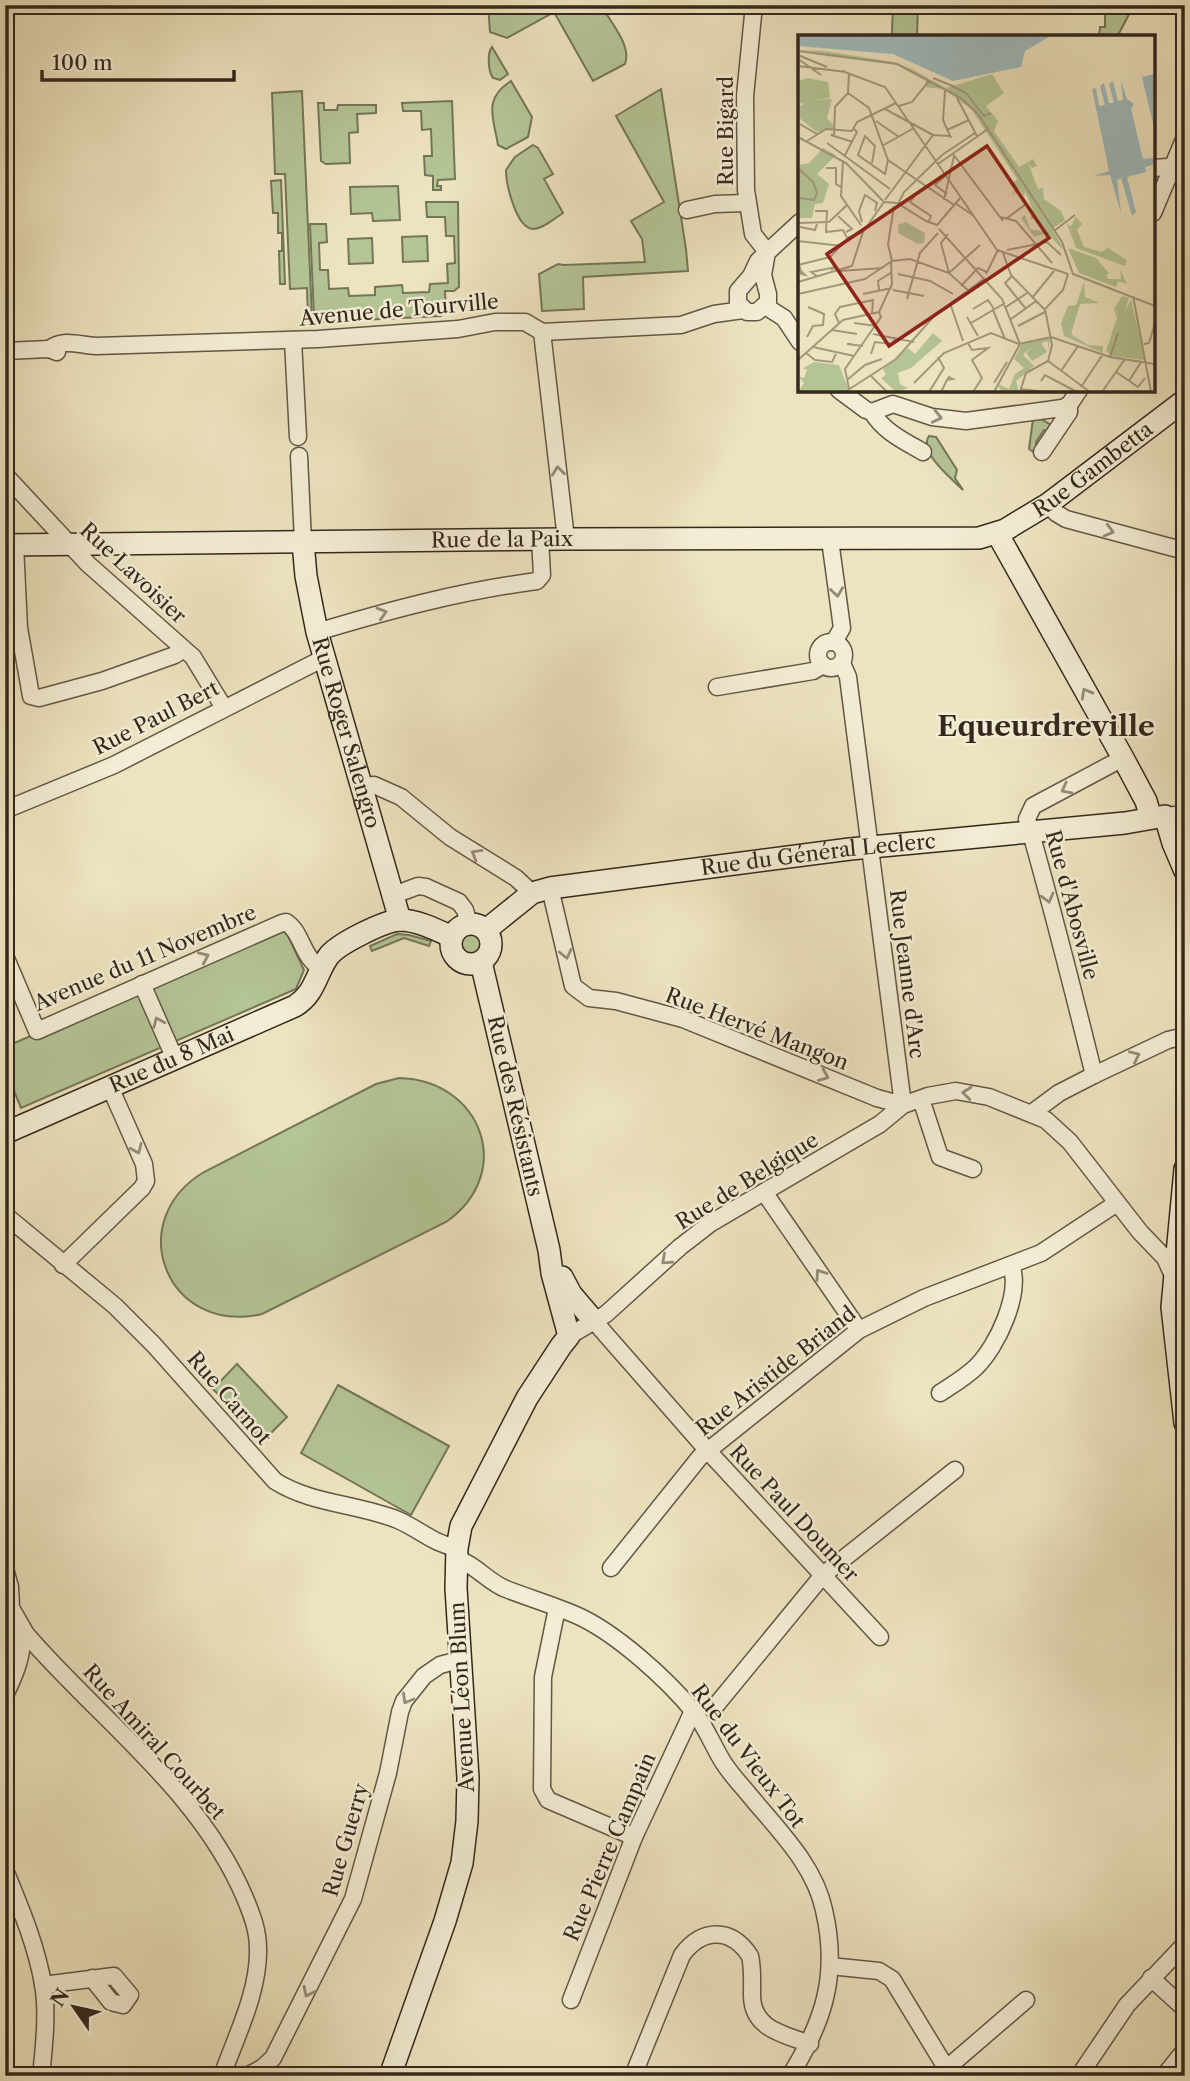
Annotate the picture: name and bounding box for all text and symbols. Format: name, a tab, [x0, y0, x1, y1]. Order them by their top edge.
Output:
inset map	[798, 35, 1155, 392]
scale bar	[42, 38, 234, 82]
text: 100 m	[52, 50, 113, 75]
street label: Rue Bigard	[713, 76, 738, 186]
street label: Avenue de Tourville	[297, 288, 500, 331]
one-way arrow	[930, 409, 942, 423]
street label: Rue Gambetta	[1028, 415, 1158, 522]
one-way arrow	[551, 465, 566, 477]
street label: Rue Lavoisier	[75, 517, 192, 628]
one-way arrow	[1102, 522, 1114, 537]
street label: Rue de la Paix	[431, 526, 574, 552]
one-way arrow	[829, 586, 844, 598]
one-way arrow	[376, 607, 388, 621]
street label: Rue Roger Salengro	[307, 634, 386, 831]
street label: Rue Paul Bert	[89, 675, 223, 760]
one-way arrow	[1081, 687, 1094, 700]
district label: Equeurdreville	[937, 709, 1155, 743]
one-way arrow	[1060, 781, 1073, 794]
street label: Rue d'Abosville	[1041, 827, 1104, 982]
street label: Rue du Général Leclerc	[699, 828, 937, 880]
one-way arrow	[471, 849, 484, 862]
street label: Rue Jeanne d'Arc	[885, 888, 930, 1060]
one-way arrow	[1040, 892, 1054, 904]
street label: Avenue du 11 Novembre	[29, 899, 260, 1016]
one-way arrow	[557, 948, 572, 960]
one-way arrow	[197, 951, 210, 965]
street label: Rue Hervé Mangon	[662, 982, 852, 1075]
street label: Rue des Résistants	[483, 1013, 548, 1199]
one-way arrow	[152, 1016, 166, 1029]
street label: Rue du 8 Mai	[105, 1021, 238, 1098]
one-way arrow	[1127, 1050, 1140, 1064]
one-way arrow	[817, 1068, 829, 1082]
one-way arrow	[961, 1086, 972, 1101]
street label: Rue de Belgique	[671, 1127, 823, 1234]
one-way arrow	[129, 1142, 143, 1155]
one-way arrow	[661, 1251, 674, 1264]
one-way arrow	[815, 1268, 828, 1281]
street label: Rue Aristide Briand	[691, 1300, 861, 1441]
street label: Rue Carnot	[182, 1346, 277, 1450]
street label: Rue Paul Doumer	[725, 1439, 864, 1586]
street label: Avenue Léon Blum	[444, 1601, 479, 1794]
street label: Rue Amiral Courbet	[78, 1659, 231, 1825]
street label: Rue du Vieux Tot	[686, 1679, 811, 1833]
one-way arrow	[402, 1692, 415, 1705]
street label: Rue Pierre Campain	[558, 1749, 661, 1945]
street label: Rue Guerry	[317, 1780, 374, 1899]
north arrow	[38, 1972, 108, 2042]
text: N	[46, 1984, 74, 2011]
one-way arrow	[302, 1985, 316, 1997]

